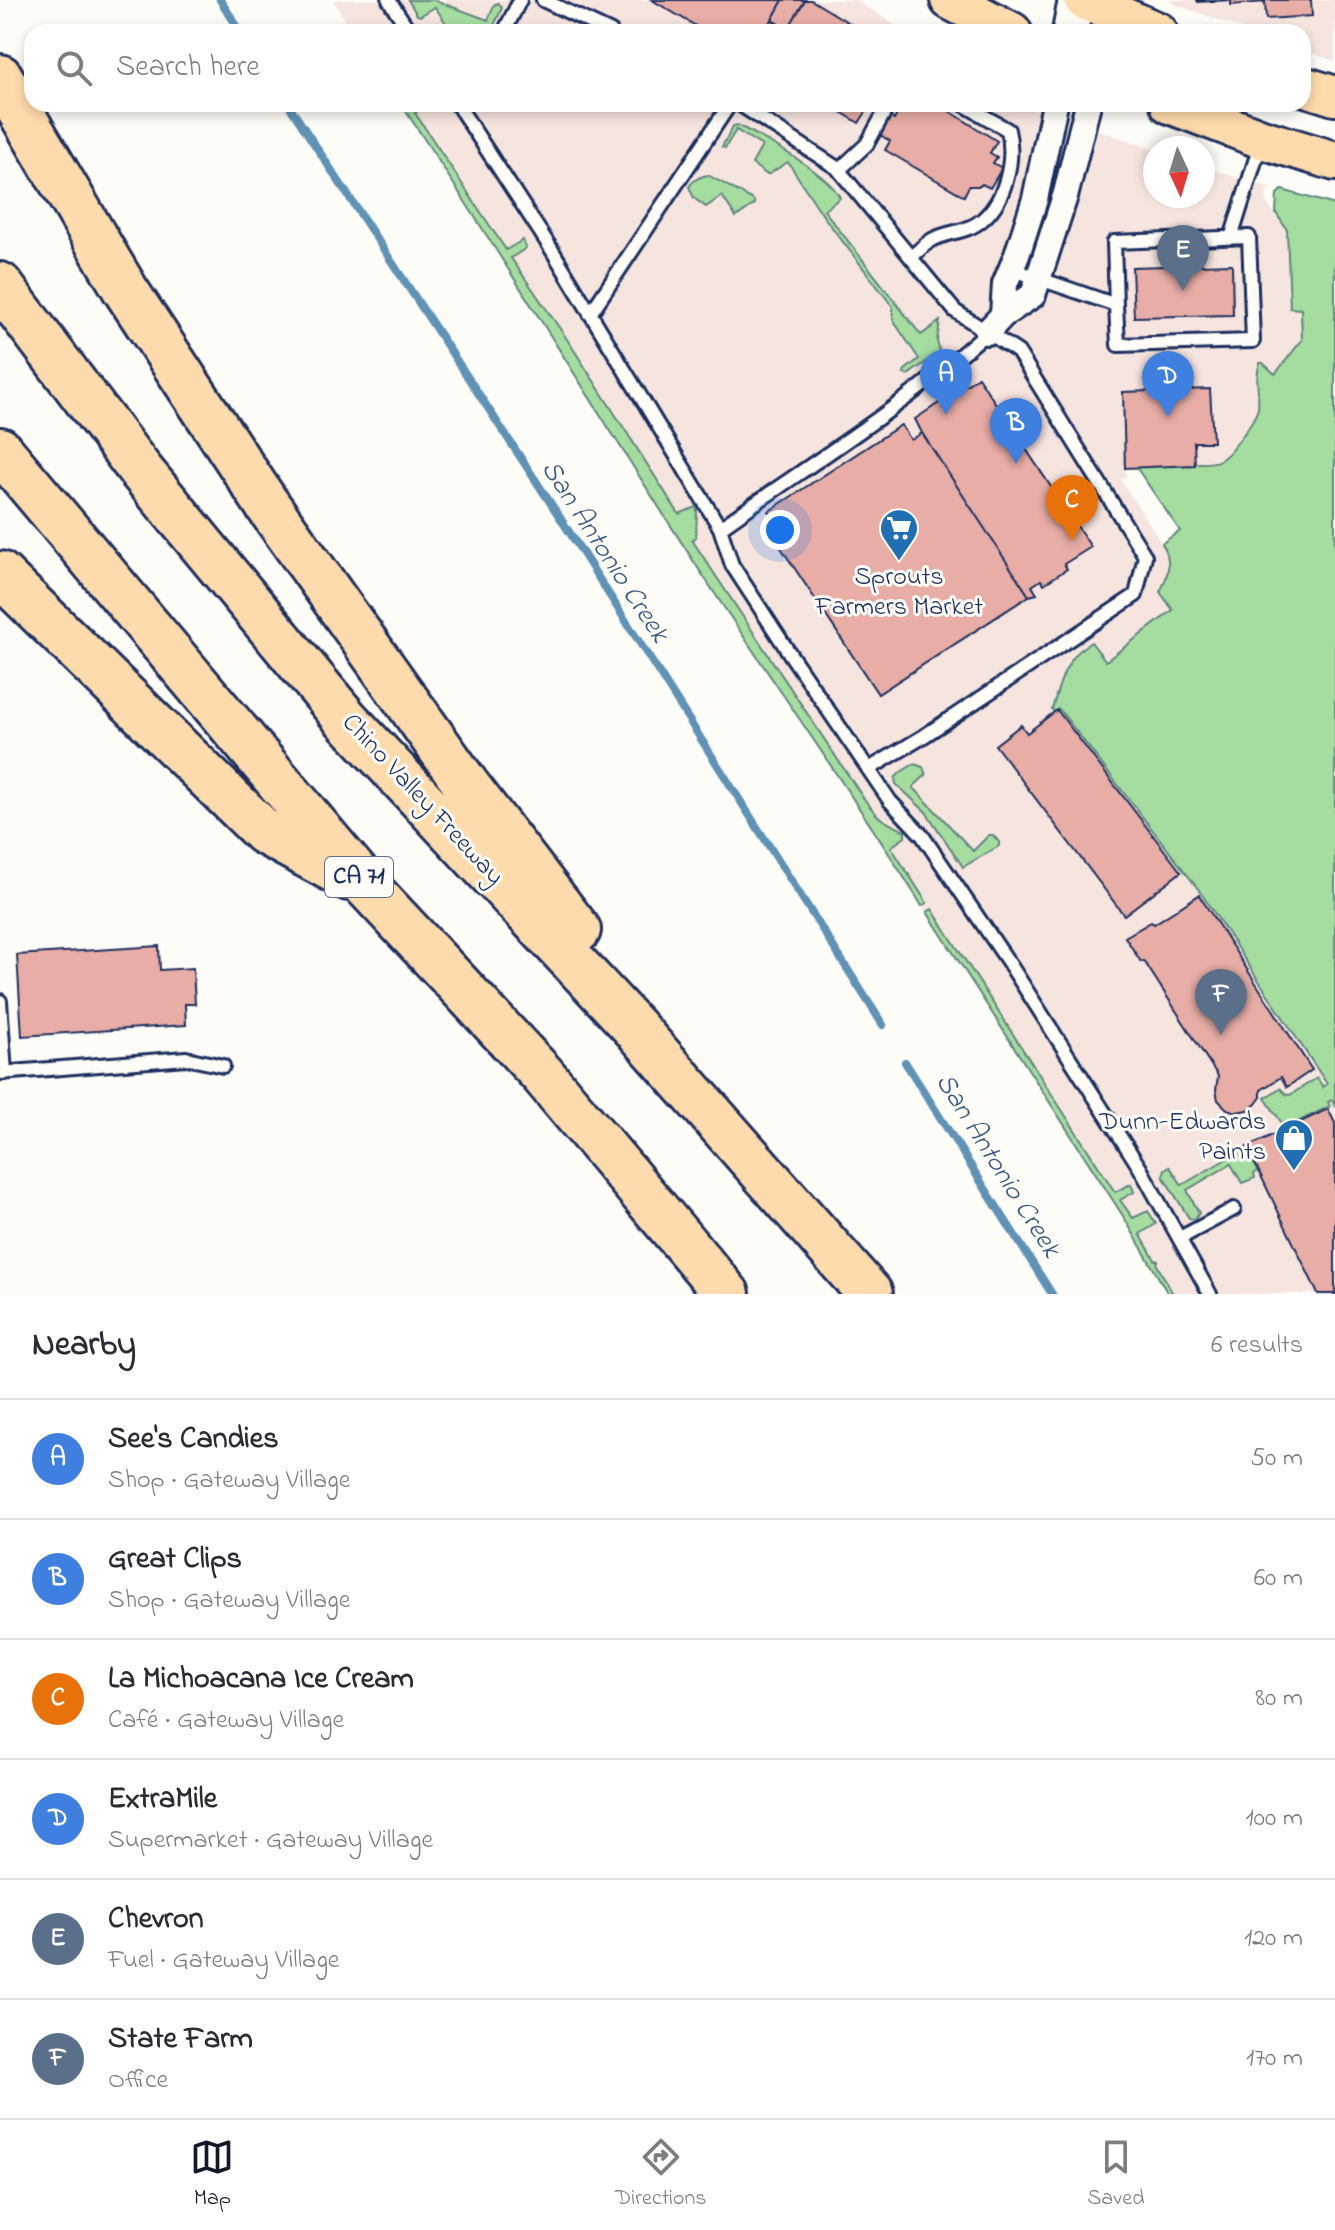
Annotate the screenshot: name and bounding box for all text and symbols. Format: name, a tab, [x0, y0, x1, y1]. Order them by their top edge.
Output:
search box	[24, 24, 1311, 112]
icon: search	[52, 46, 96, 90]
text: Search here	[116, 46, 260, 90]
north arrow	[1143, 136, 1215, 208]
pin: E	[1157, 225, 1209, 291]
pin: A	[920, 349, 972, 415]
pin: D	[1142, 351, 1194, 417]
pin: B	[990, 398, 1042, 464]
water label: San Antonio Creek	[529, 452, 680, 653]
pin: C	[1046, 475, 1098, 541]
supermarket icon: Sprouts Farmers Market	[878, 507, 920, 562]
your location	[760, 510, 800, 550]
place label: Sprouts Farmers Market	[814, 559, 983, 627]
street label: Chino Valley Freeway	[332, 705, 512, 895]
road number: CA 71	[325, 857, 393, 897]
pin: F	[1195, 969, 1247, 1035]
water label: San Antonio Creek	[924, 1066, 1071, 1268]
place label: Dunn-Edwards Paints	[1098, 1104, 1266, 1172]
shop icon: Dunn-Edwards Paints	[1273, 1117, 1315, 1172]
text: Nearby	[32, 1321, 136, 1371]
text: 6 results	[1211, 1327, 1303, 1365]
text: See's Candies	[108, 1418, 278, 1462]
text: A	[50, 1440, 66, 1478]
text: 50 m	[1250, 1440, 1303, 1478]
text: Shop · Gateway Village	[108, 1462, 350, 1500]
text: Great Clips	[108, 1538, 242, 1582]
text: B	[49, 1560, 67, 1598]
text: 60 m	[1254, 1560, 1303, 1598]
text: Shop · Gateway Village	[108, 1582, 350, 1620]
text: La Michoacana Ice Cream	[108, 1658, 414, 1702]
text: C	[51, 1680, 65, 1718]
text: 80 m	[1255, 1680, 1303, 1718]
text: Café · Gateway Village	[108, 1702, 344, 1740]
text: ExtraMile	[108, 1778, 217, 1822]
text: D	[48, 1800, 68, 1838]
text: 100 m	[1246, 1800, 1303, 1838]
text: Supermarket · Gateway Village	[108, 1822, 433, 1860]
text: Chevron	[108, 1898, 203, 1942]
text: E	[50, 1920, 66, 1958]
text: 120 m	[1244, 1920, 1303, 1958]
text: Fuel · Gateway Village	[108, 1942, 339, 1980]
text: State Farm	[108, 2018, 253, 2062]
text: F	[50, 2040, 66, 2078]
text: 170 m	[1246, 2040, 1303, 2078]
text: Office	[108, 2062, 168, 2100]
tab: Map	[190, 2135, 234, 2215]
tab: Directions	[615, 2135, 706, 2215]
tab: Saved	[1087, 2135, 1145, 2215]

